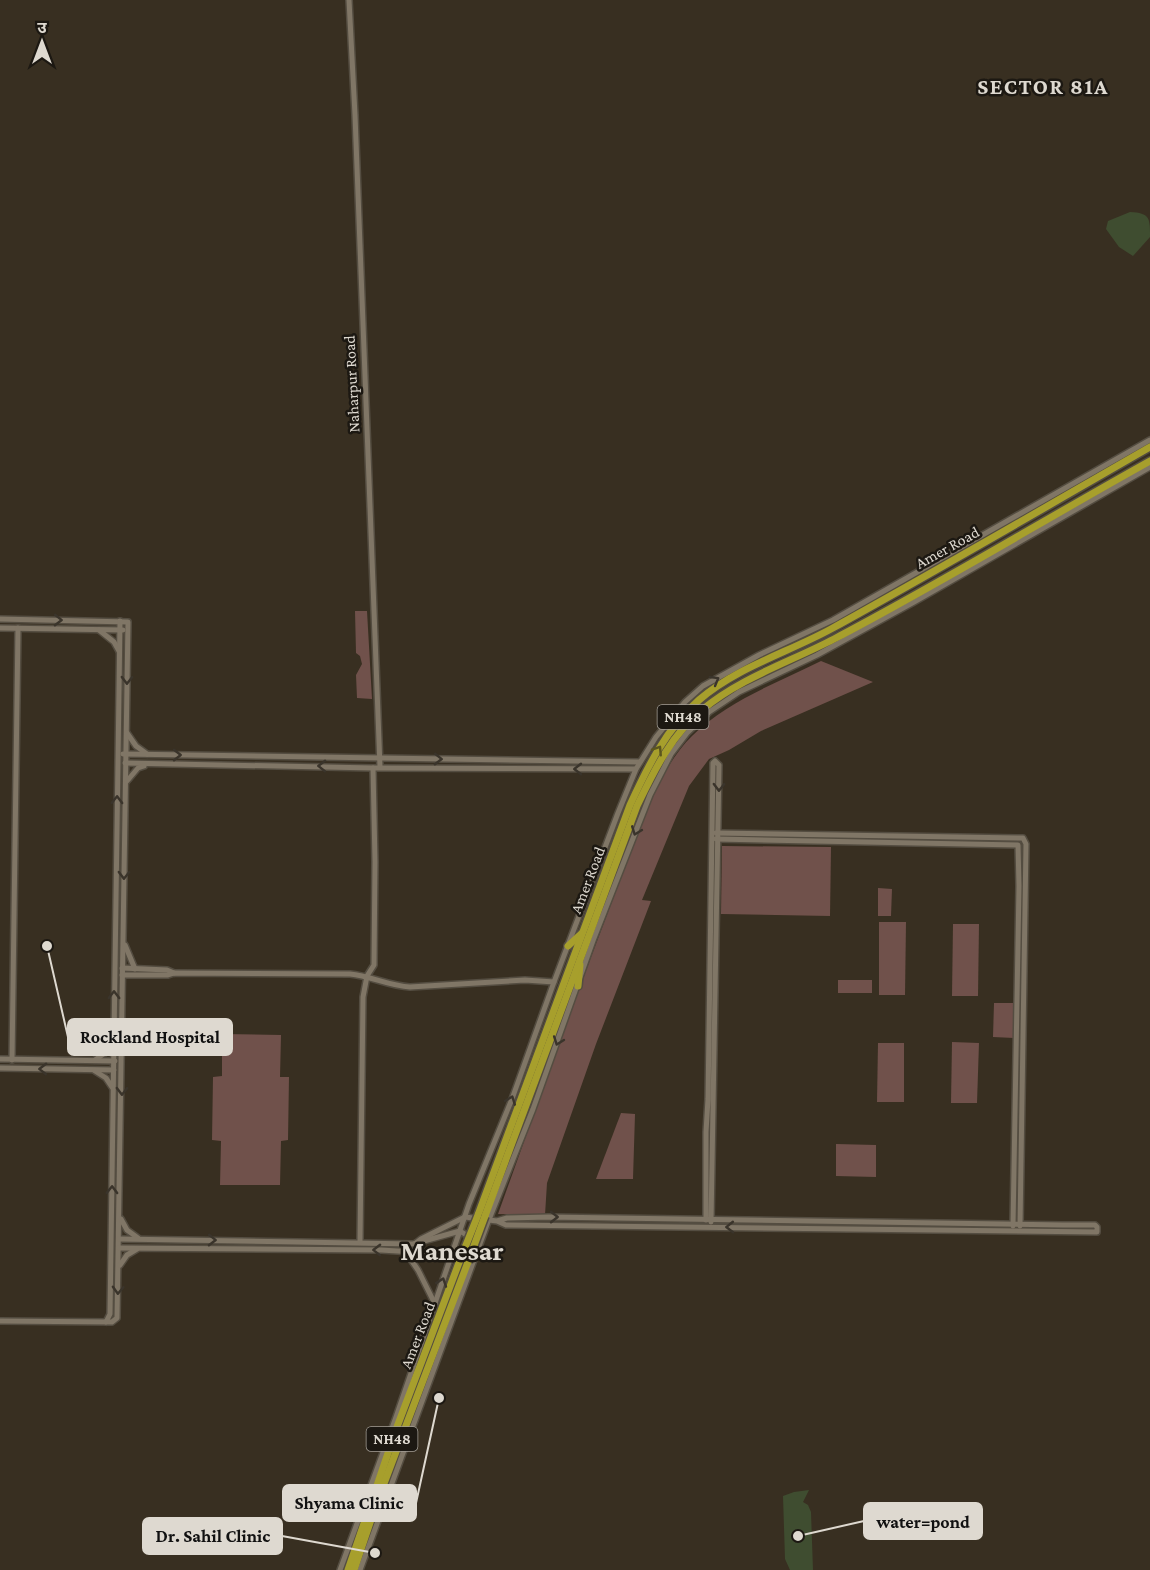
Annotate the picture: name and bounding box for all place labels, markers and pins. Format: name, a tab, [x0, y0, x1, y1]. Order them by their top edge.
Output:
callout: Rockland Hospital	[68, 1019, 232, 1055]
callout: Shyama Clinic	[283, 1485, 416, 1521]
callout: water=pond	[864, 1503, 982, 1539]
callout: Dr. Sahil Clinic	[143, 1518, 282, 1554]

